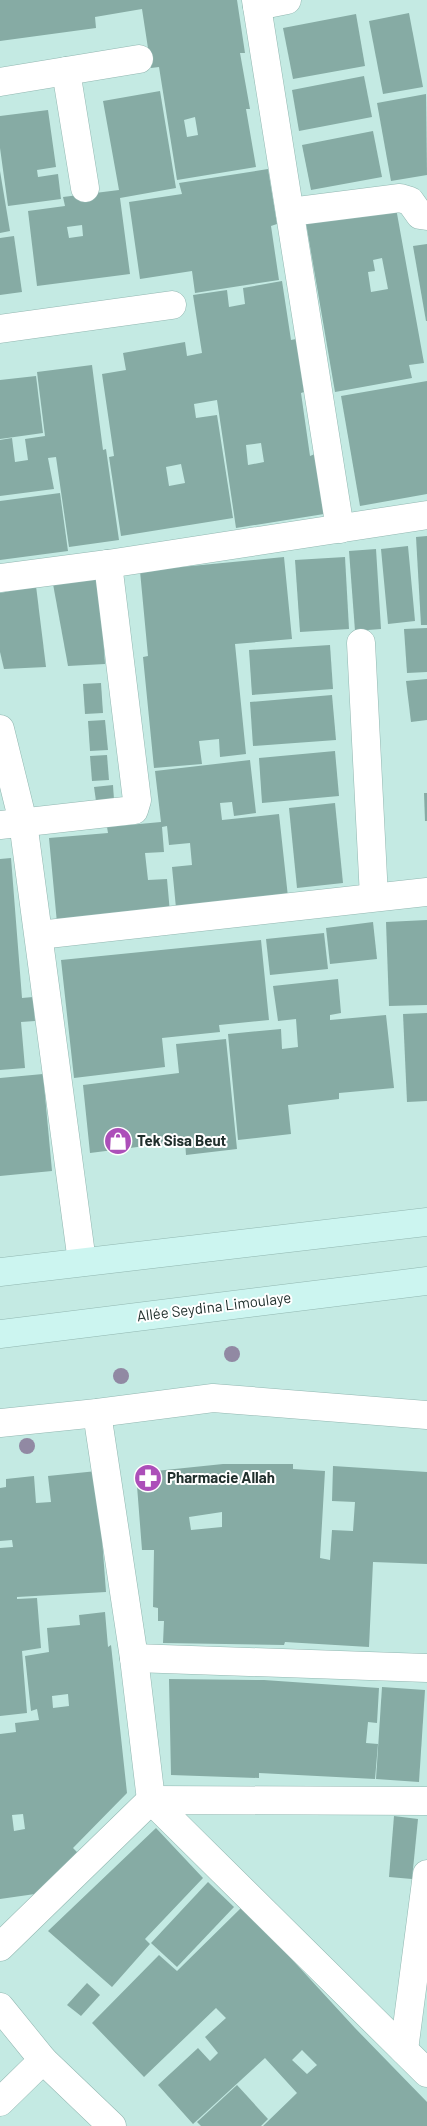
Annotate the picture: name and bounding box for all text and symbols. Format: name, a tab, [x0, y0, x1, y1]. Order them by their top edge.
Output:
shop icon: Tek Sisa Beut	[103, 1126, 133, 1156]
place label: Tek Sisa Beut	[137, 1131, 227, 1149]
street label: Allée Seydina Limoulaye	[136, 1288, 292, 1324]
pharmacy icon: Pharmacie Allah	[133, 1463, 163, 1493]
place label: Pharmacie Allah	[167, 1468, 275, 1486]

